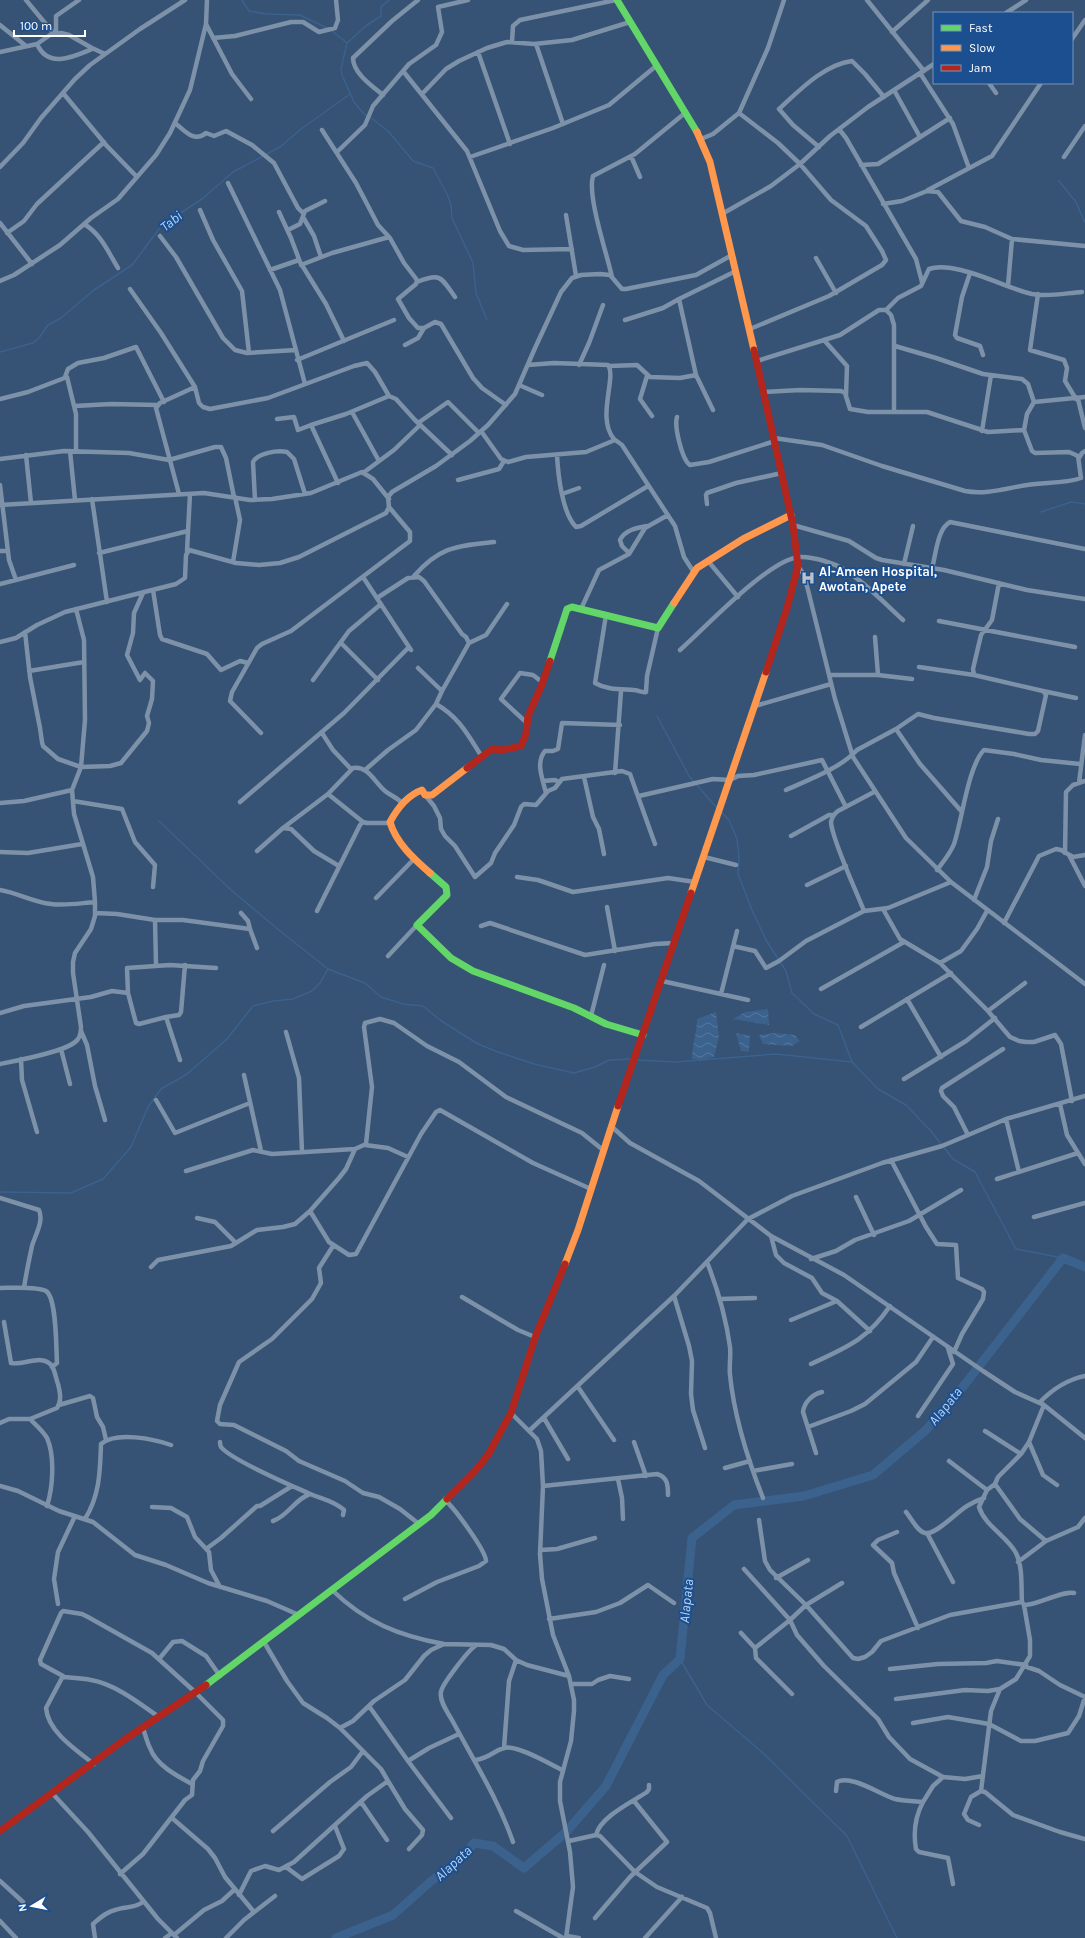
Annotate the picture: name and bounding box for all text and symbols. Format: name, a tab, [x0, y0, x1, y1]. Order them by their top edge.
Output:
scale bar	[14, 12, 85, 38]
legend	[933, 12, 1073, 84]
text: 100 m	[20, 19, 52, 33]
text: Fast	[969, 21, 993, 35]
text: Slow	[969, 41, 995, 55]
text: Jam	[969, 61, 992, 75]
water label: Tabi	[157, 207, 186, 235]
place label: Al-Ameen Hospital, Awotan, Apete	[819, 564, 937, 594]
hospital icon: Al-Ameen Hospital, Awotan, Apete	[800, 570, 816, 586]
water label: Alapata	[925, 1384, 966, 1429]
water label: Alapata	[676, 1578, 697, 1624]
water label: Alapata	[431, 1842, 475, 1885]
north arrow	[12, 1886, 52, 1926]
text: N	[16, 1903, 30, 1913]

